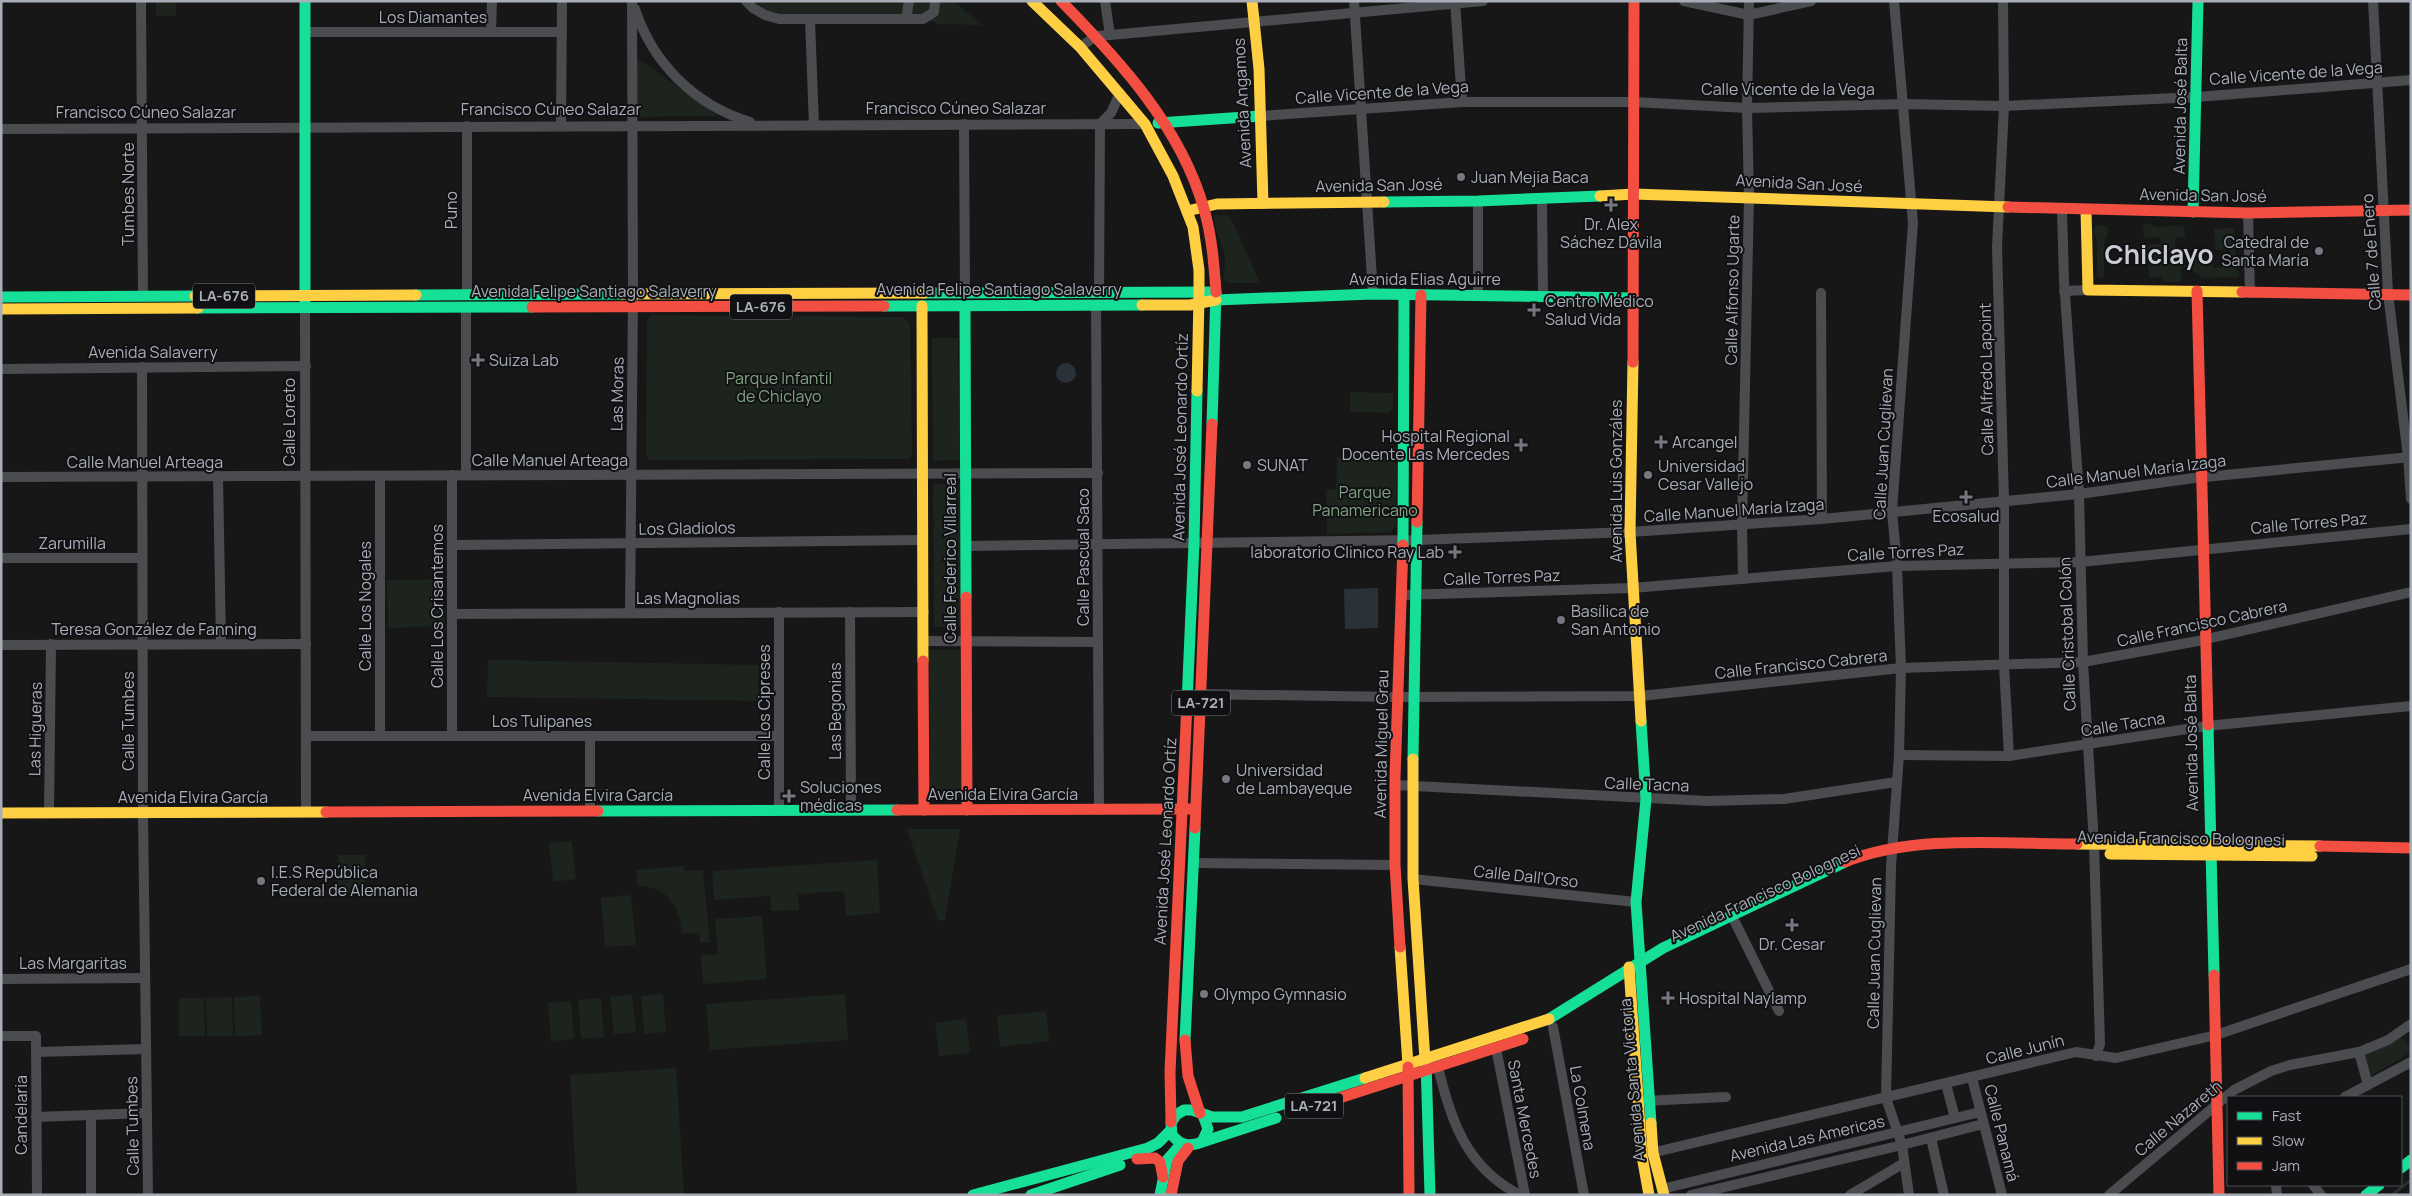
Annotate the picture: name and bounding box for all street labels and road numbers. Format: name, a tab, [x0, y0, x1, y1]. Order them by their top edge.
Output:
street label: Los Diamantes	[379, 6, 487, 28]
street label: Avenida Angamos	[1228, 37, 1256, 169]
street label: Avenida José Balta	[2168, 37, 2192, 175]
street label: Calle Vicente de la Vega	[2209, 56, 2383, 90]
street label: Calle Vicente de la Vega	[1295, 75, 1469, 109]
street label: Calle Vicente de la Vega	[1701, 78, 1875, 100]
street label: Francisco Cúneo Salazar	[866, 97, 1046, 119]
street label: Francisco Cúneo Salazar	[461, 98, 641, 120]
street label: Francisco Cúneo Salazar	[56, 101, 236, 123]
street label: Tumbes Norte	[117, 142, 139, 246]
street label: Avenida San José	[1735, 169, 1863, 197]
street label: Avenida San José	[1315, 173, 1443, 197]
street label: Avenida San José	[2139, 183, 2267, 207]
street label: Puno	[440, 191, 462, 229]
street label: Calle 7 de Enero	[2356, 193, 2386, 311]
street label: Calle Alfonso Ugarte	[1720, 215, 1744, 365]
street label: Avenida Elias Aguirre	[1349, 268, 1501, 290]
street label: Avenida Felipe Santiago Salaverry	[876, 278, 1122, 300]
street label: Avenida Felipe Santiago Salaverry	[471, 280, 717, 302]
road number: LA-676	[193, 284, 255, 308]
road number: LA-676	[730, 294, 792, 320]
street label: Calle Alfredo Lapoint	[1974, 302, 1998, 456]
street label: Avenida José Leonardo Ortíz	[1167, 333, 1193, 541]
street label: Avenida Salaverry	[88, 341, 218, 363]
street label: Las Moras	[605, 357, 629, 431]
street label: Calle Juan Cuglievan	[1868, 368, 1898, 520]
street label: Calle Loreto	[278, 378, 300, 466]
street label: Avenida Luis Gonzáles	[1605, 400, 1627, 562]
street label: Calle Manuel Arteaga	[472, 449, 628, 471]
street label: Calle Manuel María Izaga	[2045, 449, 2227, 493]
street label: Calle Manuel Arteaga	[67, 451, 223, 473]
street label: Calle Federico Villarreal	[939, 473, 961, 643]
street label: Calle Pascual Saco	[1072, 488, 1094, 626]
street label: Calle Manuel María Izaga	[1643, 493, 1825, 527]
street label: Calle Torres Paz	[2250, 507, 2368, 539]
street label: Los Gladiolos	[638, 516, 736, 540]
street label: Calle Los Crisantemos	[426, 524, 448, 688]
street label: Zarumilla	[38, 532, 106, 554]
street label: Calle Torres Paz	[1847, 538, 1965, 566]
street label: Calle Los Nogales	[354, 541, 376, 671]
street label: Calle Cristobal Colón	[2053, 557, 2081, 711]
street label: Calle Torres Paz	[1443, 564, 1561, 590]
street label: Las Magnolias	[636, 587, 740, 609]
street label: Calle Francisco Cabrera	[2115, 594, 2289, 652]
street label: Teresa González de Fanning	[51, 618, 257, 640]
street label: Calle Los Cipreses	[753, 644, 775, 780]
street label: Calle Francisco Cabrera	[1714, 644, 1888, 684]
street label: Las Begonias	[824, 662, 846, 760]
street label: Avenida Miguel Grau	[1369, 669, 1393, 819]
street label: Calle Tumbes	[117, 671, 139, 771]
street label: Avenida José Balta	[2179, 674, 2203, 812]
street label: Las Higueras	[23, 682, 47, 776]
road number: LA-721	[1172, 690, 1230, 716]
street label: Calle Tacna	[2079, 706, 2167, 742]
street label: Los Tulipanes	[492, 710, 592, 732]
street label: Avenida José Leonardo Ortíz	[1149, 737, 1181, 945]
street label: Calle Tacna	[1604, 772, 1690, 796]
street label: Avenida Elvira García	[928, 783, 1078, 805]
street label: Avenida Elvira García	[523, 784, 673, 806]
street label: Avenida Elvira García	[118, 786, 268, 808]
street label: Avenida Francisco Bolognesi	[2077, 825, 2285, 851]
street label: Avenida Francisco Bolognesi	[1666, 839, 1864, 947]
street label: Calle Dall'Orso	[1472, 860, 1580, 892]
street label: Calle Juan Cuglievan	[1862, 877, 1886, 1029]
street label: Las Margaritas	[19, 952, 127, 974]
street label: Avenida Santa Victoria	[1614, 997, 1650, 1163]
street label: Calle Junín	[1984, 1029, 2066, 1069]
street label: Santa Mercedes	[1503, 1058, 1547, 1180]
street label: La Colmena	[1565, 1064, 1601, 1152]
street label: Candelaria	[10, 1075, 32, 1155]
street label: Calle Nazareth	[2130, 1075, 2226, 1161]
street label: Calle Tumbes	[120, 1076, 144, 1176]
street label: Calle Panamá	[1979, 1082, 2025, 1184]
road number: LA-721	[1285, 1094, 1343, 1118]
street label: Avenida Las Americas	[1727, 1109, 1887, 1167]

